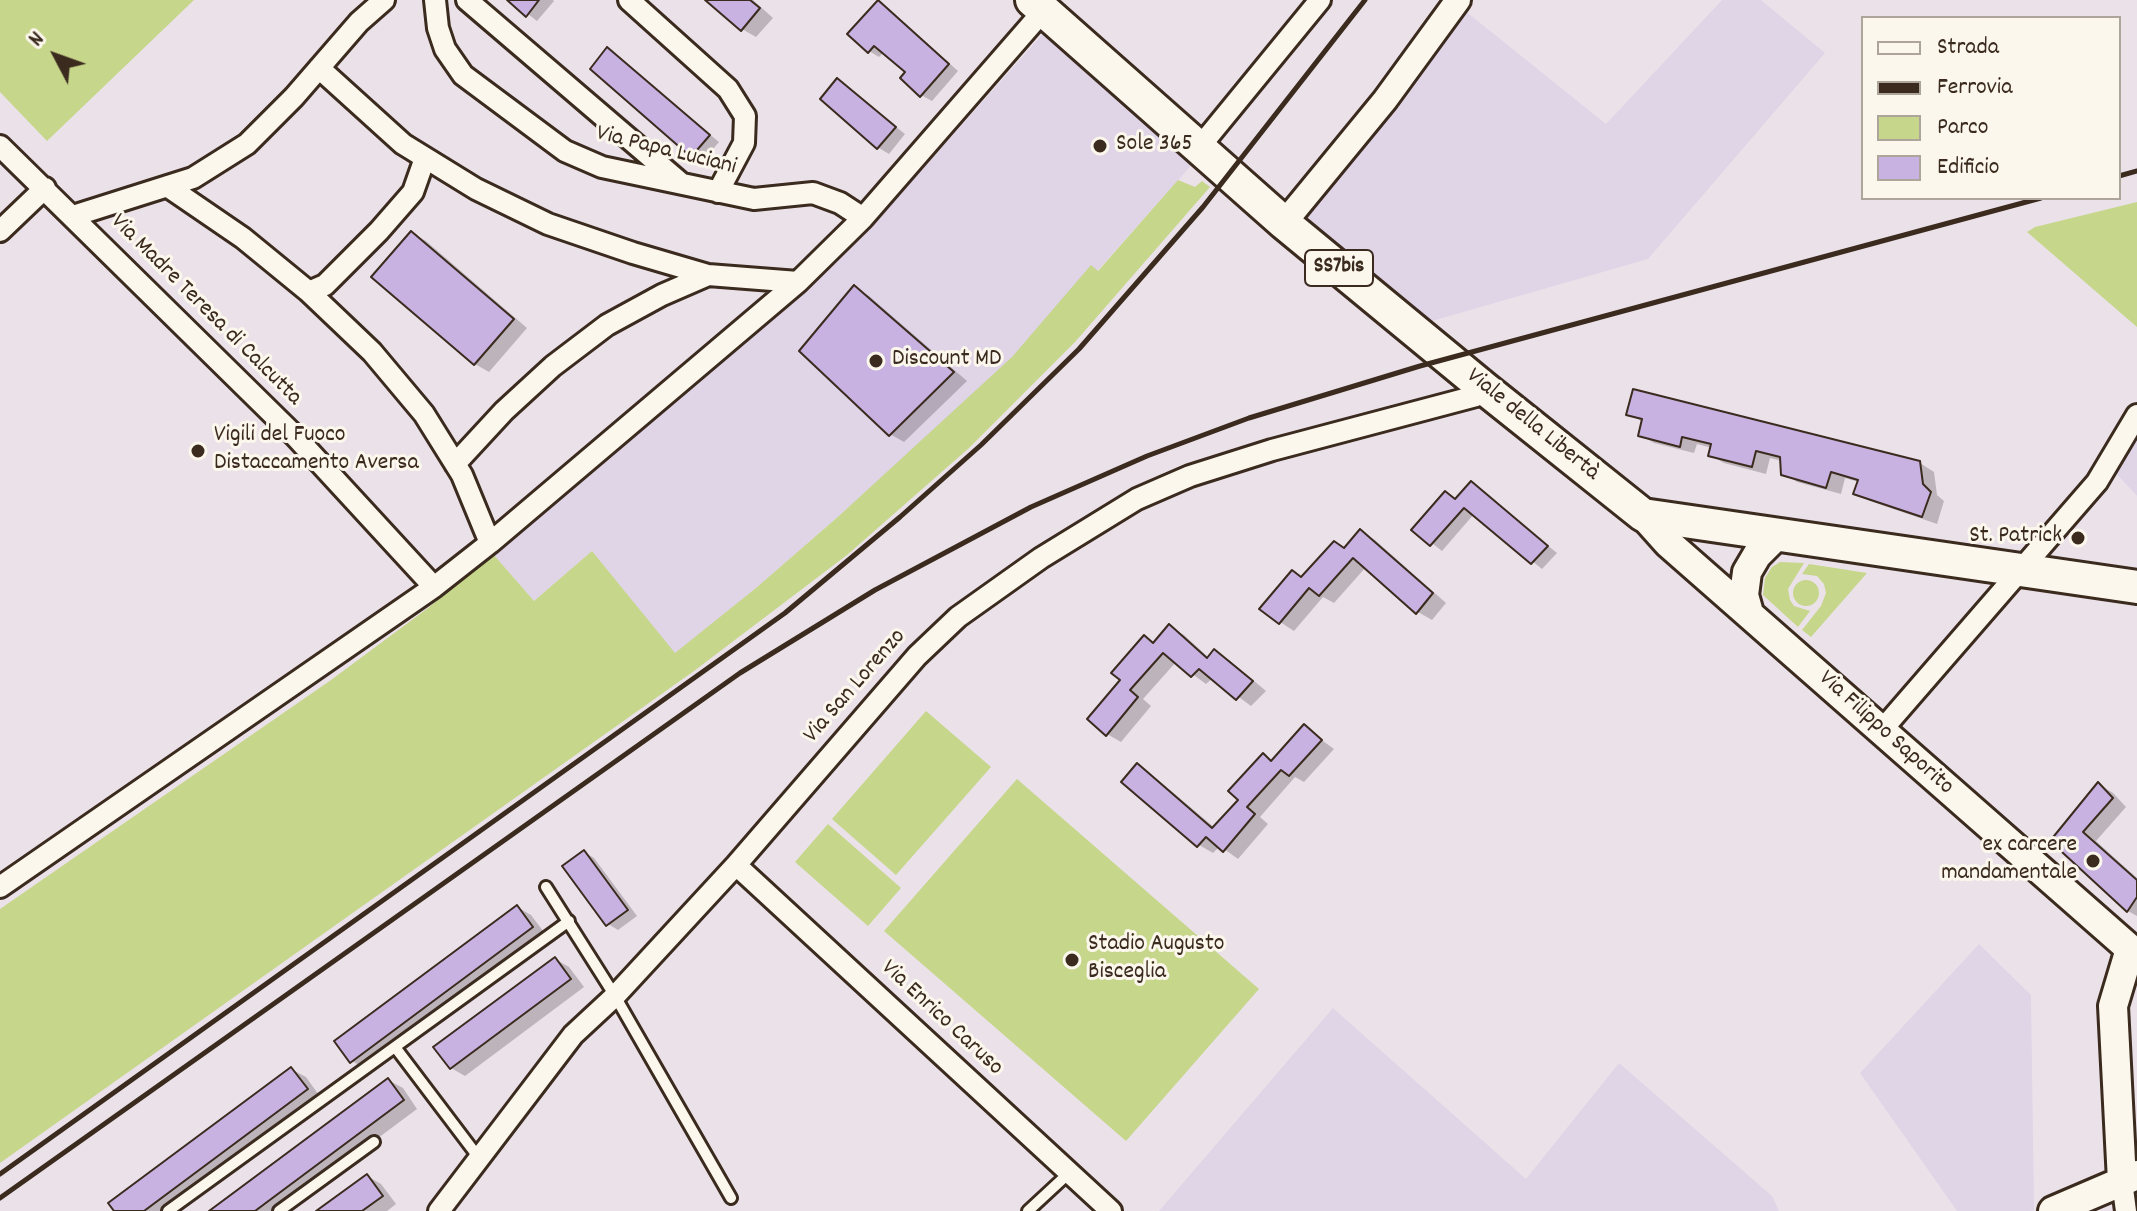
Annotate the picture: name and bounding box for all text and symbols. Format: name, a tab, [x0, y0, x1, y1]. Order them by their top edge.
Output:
north arrow	[16, 16, 96, 96]
legend	[1861, 16, 2121, 200]
text: N	[22, 26, 53, 54]
text: Strada	[1937, 31, 1999, 65]
text: Ferrovia	[1937, 71, 2012, 105]
text: Parco	[1937, 111, 1988, 145]
street label: Via Papa Luciani	[593, 121, 739, 183]
place label: Sole 365	[1116, 132, 1193, 160]
marker: Sole 365	[1091, 137, 1109, 155]
text: Edificio	[1937, 151, 1999, 185]
street label: Via Madre Teresa di Calcutta	[103, 209, 307, 413]
road number: SS7bis	[1305, 250, 1373, 286]
place label: Discount MD	[892, 347, 1001, 375]
marker: Discount MD	[867, 352, 885, 370]
street label: Viale della Libertà	[1459, 363, 1605, 489]
place label: Vigili del Fuoco Distaccamento Aversa	[214, 423, 419, 479]
marker: Vigili del Fuoco Distaccamento Aversa	[189, 442, 207, 460]
place label: St. Patrick	[1969, 524, 2062, 552]
marker: St. Patrick	[2069, 529, 2087, 547]
street label: Via San Lorenzo	[799, 624, 913, 750]
street label: Via Filippo Saporito	[1811, 666, 1959, 802]
place label: ex carcere mandamentale	[1941, 833, 2077, 889]
marker: ex carcere mandamentale	[2084, 852, 2102, 870]
place label: Stadio Augusto Bisceglia	[1088, 932, 1224, 988]
marker: Stadio Augusto Bisceglia	[1063, 951, 1081, 969]
street label: Via Enrico Caruso	[874, 955, 1008, 1083]

